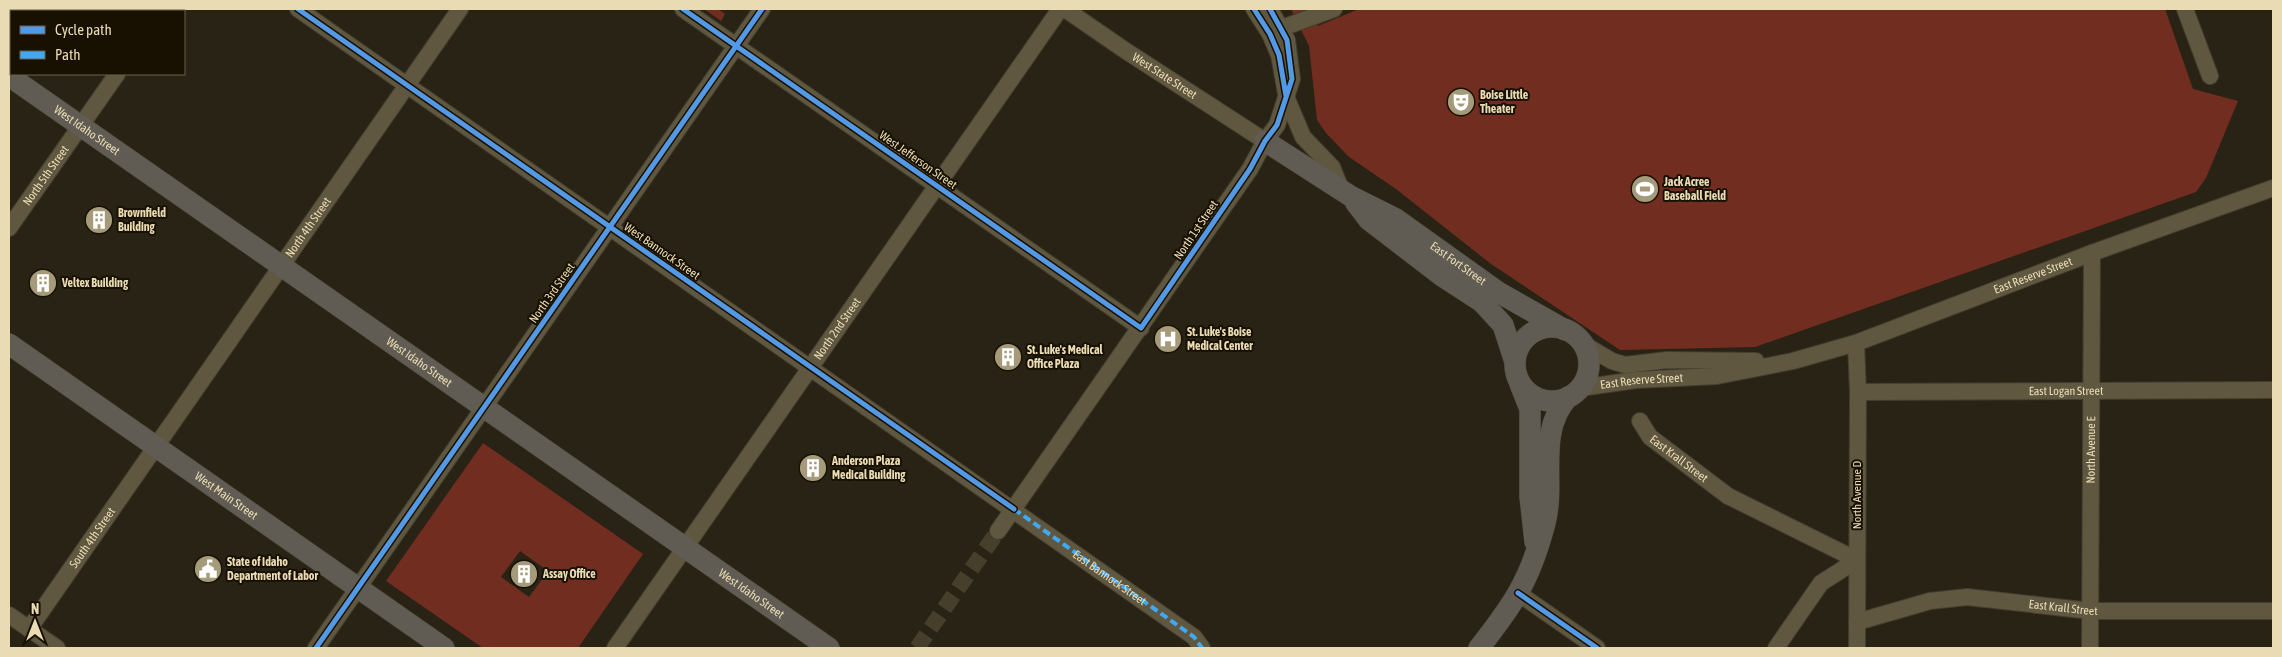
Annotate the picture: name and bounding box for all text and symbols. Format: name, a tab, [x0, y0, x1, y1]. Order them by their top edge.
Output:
legend	[10, 10, 185, 75]
text: Cycle path	[55, 21, 112, 38]
text: Path	[55, 46, 81, 63]
street label: West State Street	[1130, 50, 1200, 102]
theatre icon: Boise Little Theater	[1446, 87, 1476, 117]
place label: Boise Little Theater	[1480, 88, 1529, 116]
street label: West Idaho Street	[51, 103, 123, 158]
street label: West Jefferson Street	[876, 128, 960, 192]
street label: North 5th Street	[20, 142, 72, 208]
sports icon: Jack Acree Baseball Field	[1630, 174, 1660, 204]
place label: Jack Acree Baseball Field	[1663, 175, 1726, 203]
street label: North 4th Street	[282, 194, 334, 260]
street label: North 1st Street	[1171, 197, 1221, 262]
building icon: Brownfield Building	[84, 205, 114, 235]
place label: Brownfield Building	[118, 206, 166, 234]
street label: West Bannock Street	[621, 220, 703, 283]
street label: East Fort Street	[1427, 239, 1489, 288]
street label: East Reserve Street	[1992, 254, 2075, 297]
street label: North 3rd Street	[526, 260, 578, 326]
building icon: Veltex Building	[28, 268, 58, 298]
place label: Veltex Building	[61, 276, 129, 290]
street label: North 2nd Street	[811, 295, 864, 362]
hospital icon: St. Luke's Boise Medical Center	[1153, 324, 1183, 354]
place label: St. Luke's Boise Medical Center	[1187, 325, 1253, 353]
street label: West Idaho Street	[383, 334, 455, 390]
building icon: St. Luke's Medical Office Plaza	[993, 342, 1023, 372]
place label: St. Luke's Medical Office Plaza	[1027, 343, 1104, 371]
street label: East Reserve Street	[1599, 371, 1684, 392]
street label: East Logan Street	[2029, 384, 2104, 398]
street label: North Avenue E	[2084, 416, 2098, 484]
street label: East Krall Street	[1647, 432, 1711, 486]
building icon: Anderson Plaza Medical Building	[798, 453, 828, 483]
place label: Anderson Plaza Medical Building	[831, 454, 906, 482]
street label: North Avenue D	[1850, 460, 1864, 529]
street label: West Main Street	[192, 469, 261, 523]
street label: South 4th Street	[67, 505, 119, 571]
street label: East Bannock Street	[1070, 547, 1149, 609]
public building icon: State of Idaho Department of Labor	[193, 554, 223, 584]
place label: State of Idaho Department of Labor	[227, 555, 318, 583]
building icon: Assay Office	[509, 559, 539, 589]
street label: West Idaho Street	[716, 566, 787, 622]
place label: Assay Office	[542, 567, 596, 581]
north arrow	[10, 597, 60, 647]
street label: East Krall Street	[2028, 597, 2098, 618]
text: N	[31, 601, 39, 617]

